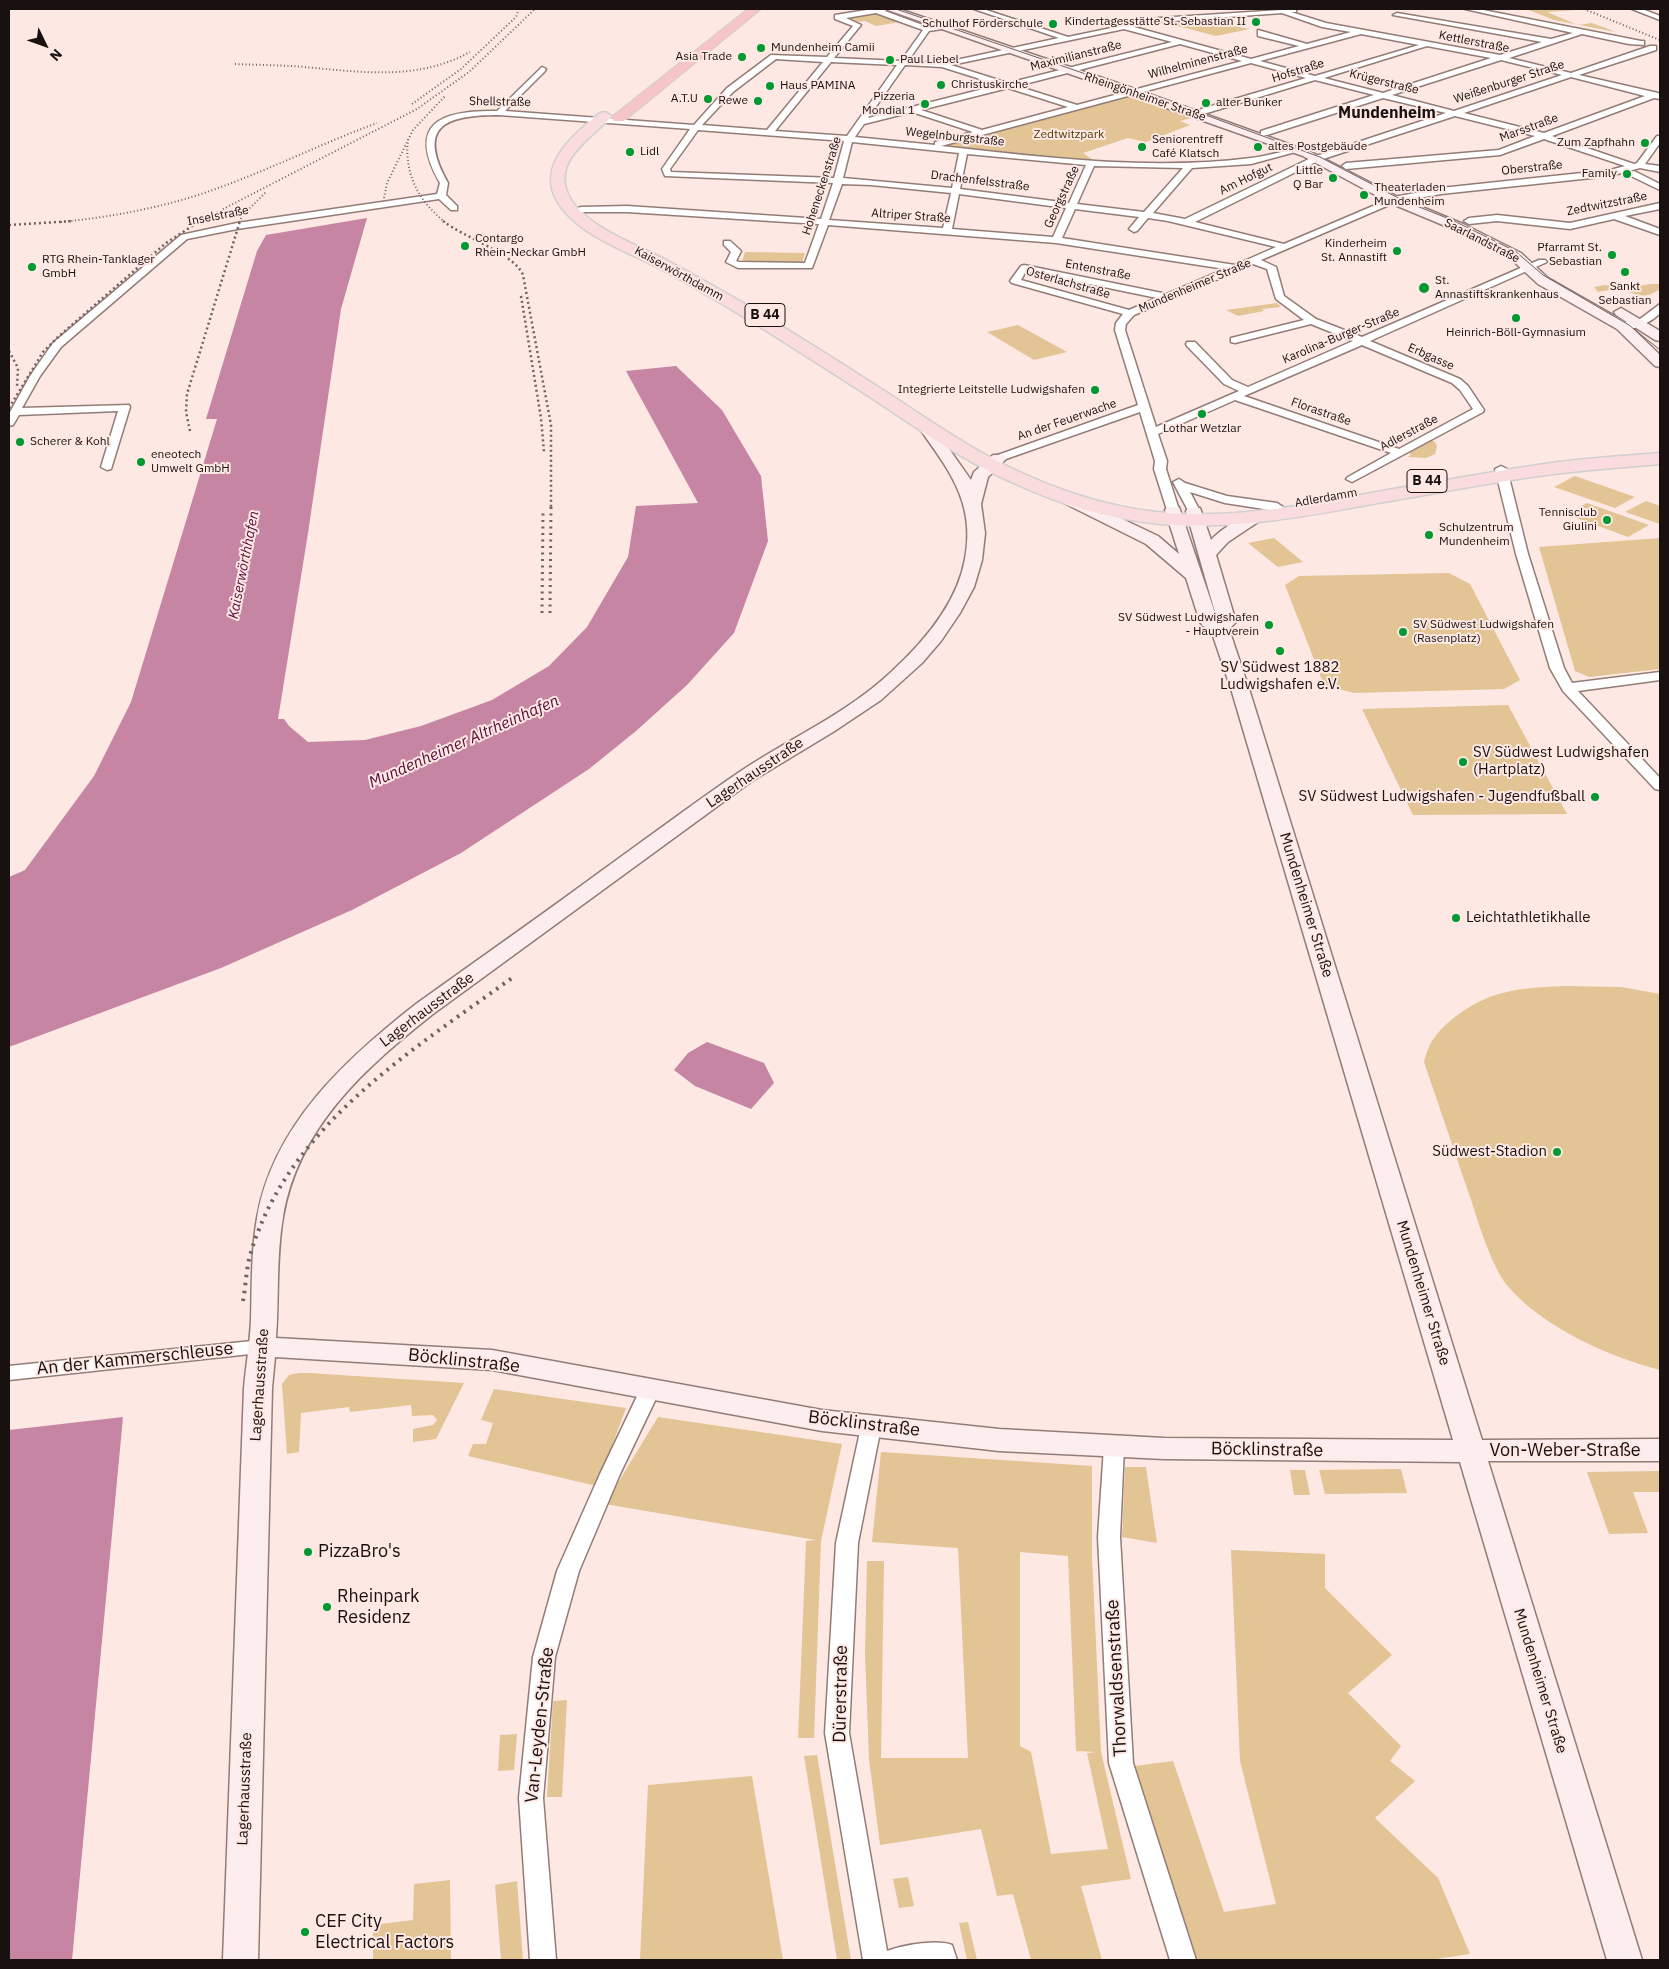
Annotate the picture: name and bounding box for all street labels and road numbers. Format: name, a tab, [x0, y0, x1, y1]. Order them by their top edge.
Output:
street label: Kettlerstraße	[1438, 28, 1510, 56]
street label: Maximilianstraße	[1029, 38, 1123, 74]
street label: Wilhelminenstraße	[1147, 42, 1249, 82]
street label: Hofstraße	[1270, 56, 1326, 86]
street label: Weißenburger Straße	[1452, 57, 1566, 107]
street label: Krügerstraße	[1348, 66, 1420, 98]
street label: Rheingönheimer Straße	[1082, 69, 1208, 125]
street label: Shellstraße	[469, 94, 531, 110]
street label: Marsstraße	[1498, 111, 1560, 145]
street label: Wegelnburgstraße	[905, 125, 1005, 149]
street label: Hoheneckenstraße	[799, 135, 845, 237]
street label: Oberstraße	[1501, 158, 1563, 178]
street label: Am Hofgut	[1217, 160, 1275, 198]
street label: Georgstraße	[1041, 164, 1083, 230]
street label: Drachenfelsstraße	[930, 168, 1030, 194]
street label: Zedtwitzstraße	[1566, 189, 1648, 219]
street label: Inselstraße	[186, 203, 250, 229]
street label: Altriper Straße	[871, 206, 951, 226]
street label: Saarlandstraße	[1442, 216, 1522, 266]
street label: Kaiserwörthdamm	[632, 244, 726, 304]
street label: Mundenheimer Straße	[1137, 256, 1253, 316]
street label: Entenstraße	[1064, 257, 1132, 283]
street label: Osterlachstraße	[1024, 264, 1112, 302]
road number: B 44	[745, 304, 785, 326]
street label: Karolina-Burger-Straße	[1280, 305, 1402, 367]
street label: Erbgasse	[1406, 340, 1456, 374]
street label: Florastraße	[1289, 395, 1353, 429]
street label: An der Feuerwache	[1016, 396, 1118, 444]
street label: Adlerstraße	[1377, 412, 1441, 454]
road number: B 44	[1407, 470, 1447, 492]
street label: Adlerdamm	[1294, 485, 1358, 511]
street label: Lagerhausstraße	[703, 734, 807, 812]
street label: Mundenheimer Straße	[1275, 830, 1337, 980]
street label: Lagerhausstraße	[376, 969, 478, 1051]
street label: Mundenheimer Straße	[1392, 1218, 1454, 1368]
street label: Lagerhausstraße	[247, 1328, 273, 1442]
street label: An der Kammerschleuse	[36, 1338, 234, 1380]
street label: Böcklinstraße	[407, 1344, 521, 1378]
street label: Böcklinstraße	[807, 1406, 921, 1442]
street label: Böcklinstraße	[1211, 1438, 1323, 1462]
street label: Von-Weber-Straße	[1489, 1440, 1641, 1462]
street label: Thorwaldsenstraße	[1102, 1599, 1132, 1757]
street label: Mundenheimer Straße	[1509, 1606, 1571, 1756]
street label: Dürerstraße	[829, 1645, 853, 1743]
street label: Van-Leyden-Straße	[521, 1646, 559, 1804]
street label: Lagerhausstraße	[234, 1732, 256, 1846]

